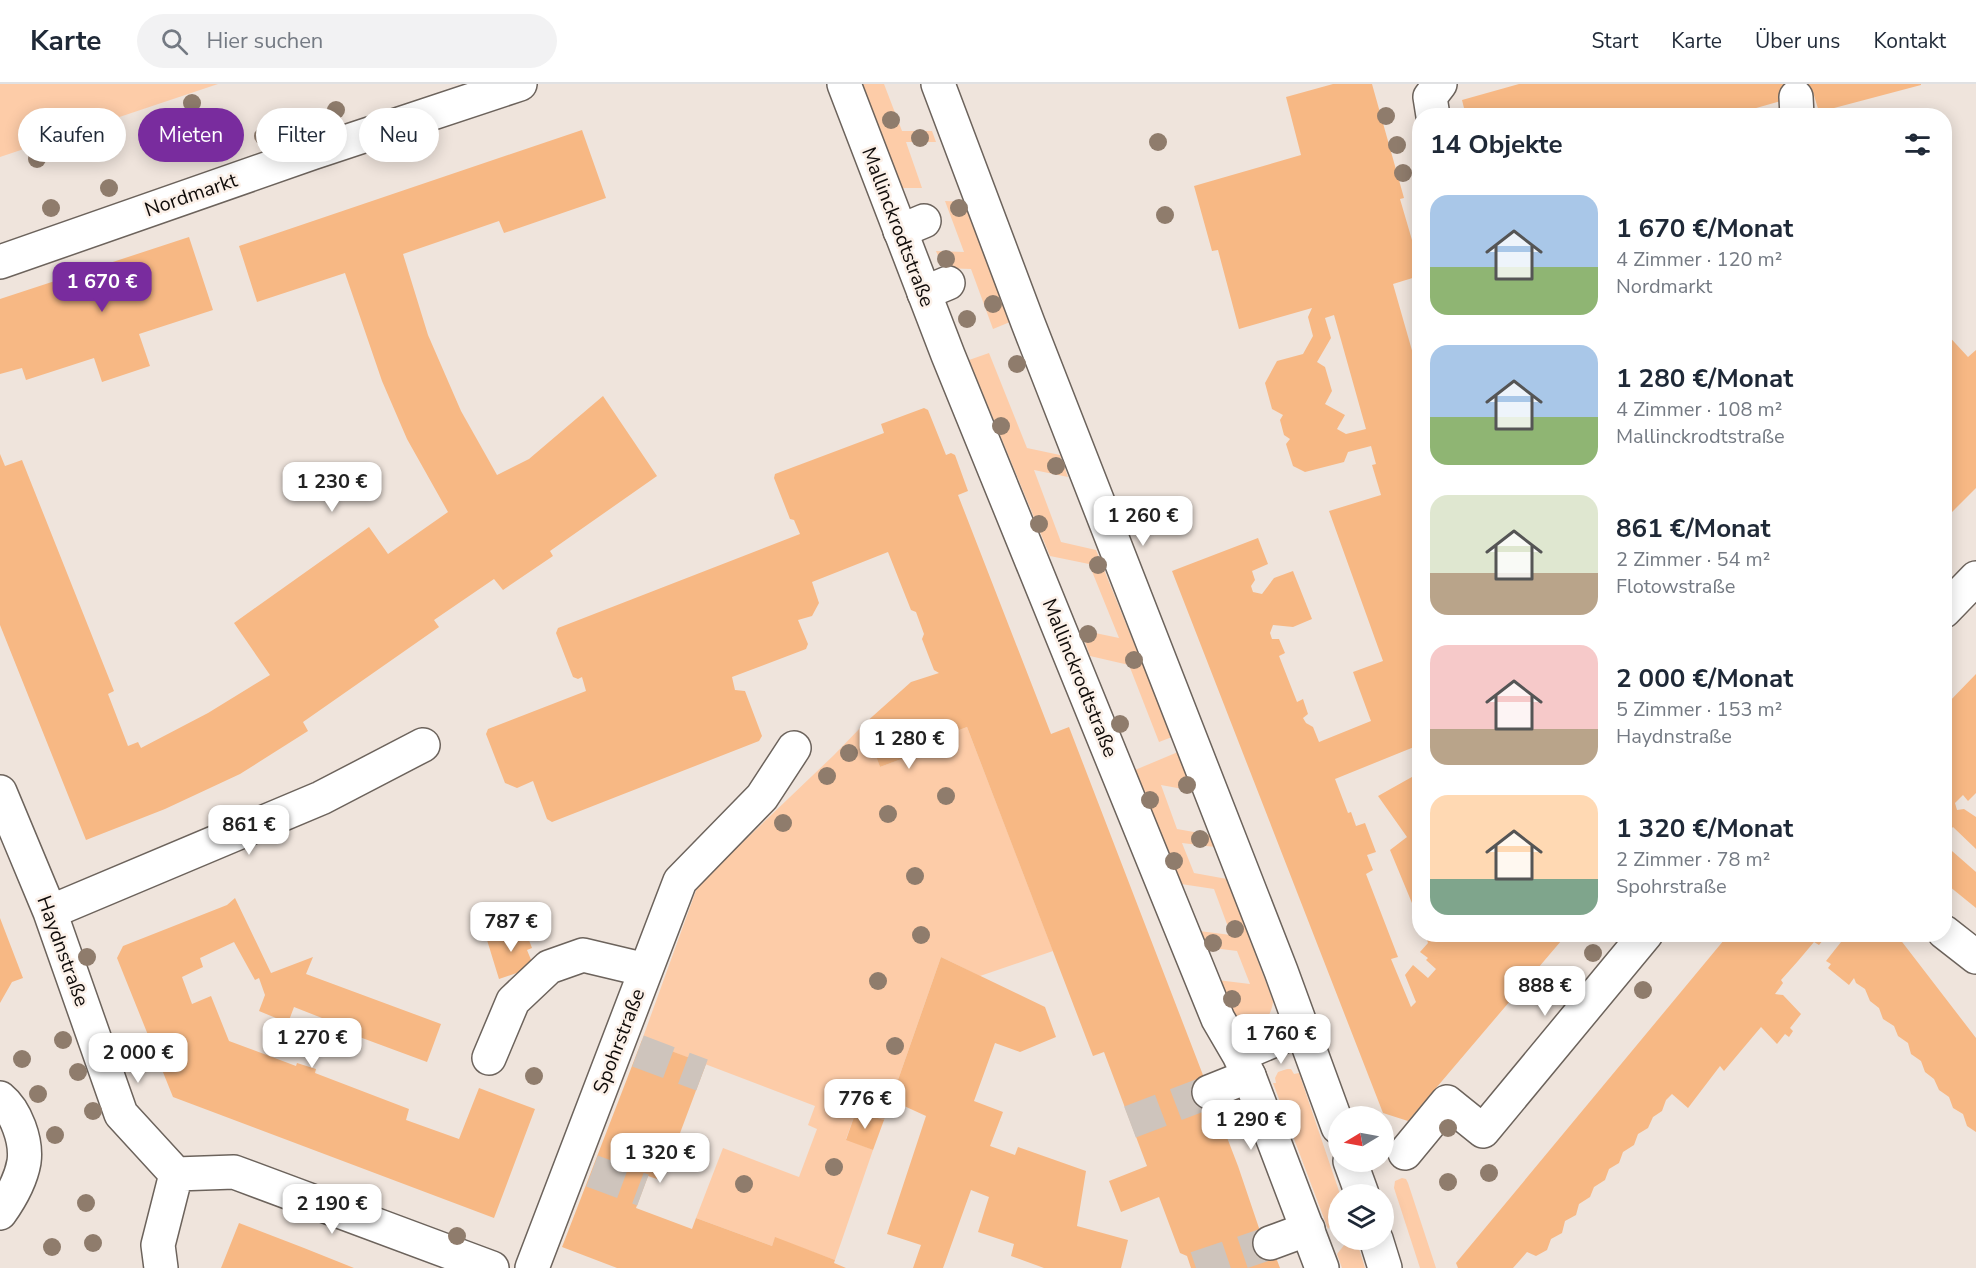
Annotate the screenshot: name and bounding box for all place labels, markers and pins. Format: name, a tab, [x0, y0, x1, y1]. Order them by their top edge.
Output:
pin: 1 670 €	[47, 262, 157, 313]
pin: 1 230 €	[277, 462, 387, 513]
pin: 1 260 €	[1088, 496, 1198, 547]
pin: 1 280 €	[854, 719, 964, 770]
pin: 861 €	[207, 805, 291, 856]
pin: 787 €	[469, 902, 553, 953]
pin: 888 €	[1503, 966, 1587, 1017]
pin: 1 760 €	[1226, 1014, 1336, 1065]
pin: 1 270 €	[257, 1018, 367, 1069]
pin: 2 000 €	[83, 1033, 193, 1084]
pin: 776 €	[823, 1079, 907, 1130]
pin: 1 290 €	[1196, 1100, 1306, 1151]
pin: 1 320 €	[605, 1133, 715, 1184]
pin: 2 190 €	[277, 1184, 387, 1235]

